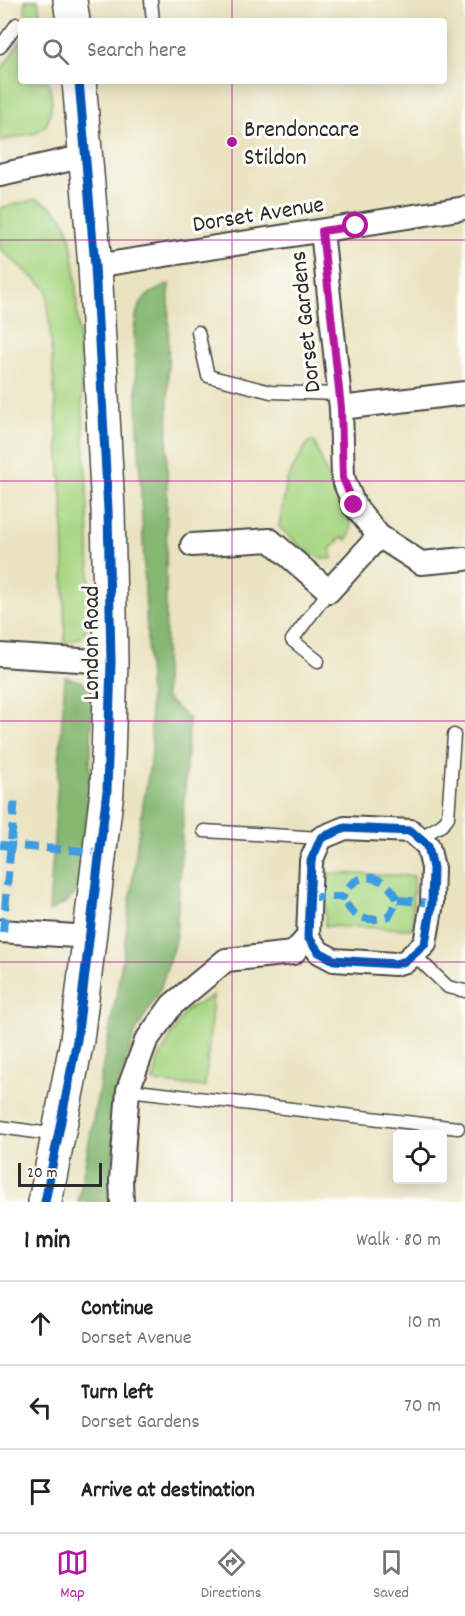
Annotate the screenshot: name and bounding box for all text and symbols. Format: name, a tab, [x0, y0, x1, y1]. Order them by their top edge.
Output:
search box	[18, 18, 447, 84]
icon: search	[39, 35, 72, 68]
text: Search here	[87, 36, 186, 67]
place label: Brendoncare Stildon	[244, 114, 359, 176]
marker: Brendoncare Stildon	[225, 135, 239, 149]
street label: Dorset Avenue	[190, 189, 327, 243]
route start	[342, 212, 368, 238]
street label: Dorset Gardens	[283, 249, 331, 394]
route end	[340, 491, 366, 517]
street label: London Road	[76, 586, 110, 700]
map controls	[393, 1130, 447, 1184]
button: locate	[393, 1130, 447, 1184]
scale bar	[18, 1160, 102, 1188]
text: 20 m	[27, 1162, 57, 1185]
text: 1 min	[24, 1223, 70, 1260]
text: Walk · 80 m	[356, 1227, 441, 1255]
text: Continue	[81, 1294, 153, 1325]
icon: ahead	[24, 1307, 57, 1340]
text: 10 m	[407, 1309, 441, 1337]
text: Dorset Avenue	[81, 1325, 192, 1353]
text: Turn left	[81, 1378, 153, 1409]
icon: left	[24, 1391, 57, 1424]
text: 70 m	[404, 1393, 441, 1421]
text: Dorset Gardens	[81, 1409, 200, 1437]
icon: arrive	[24, 1475, 57, 1508]
text: Arrive at destination	[81, 1476, 255, 1507]
tab: Map	[56, 1546, 89, 1605]
tab: Directions	[201, 1546, 261, 1605]
tab: Saved	[373, 1546, 409, 1605]

